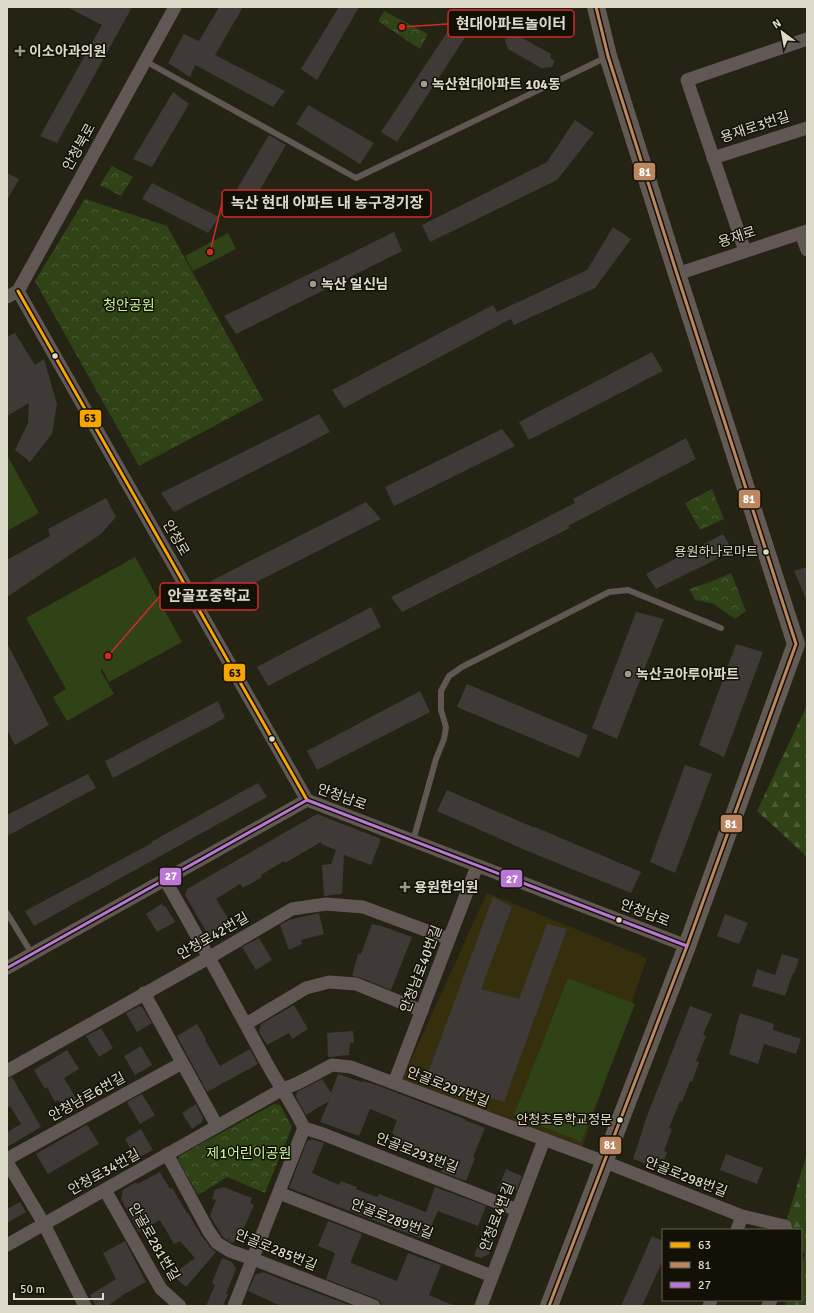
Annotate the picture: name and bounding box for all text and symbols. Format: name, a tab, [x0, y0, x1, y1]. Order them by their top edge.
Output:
callout: 현대아파트놀이터	[448, 10, 574, 37]
north arrow	[762, 12, 802, 52]
text: 현대아파트놀이터	[456, 15, 566, 33]
text: N	[770, 16, 784, 31]
place label: 이소아과의원	[29, 43, 106, 60]
marker: 이소아과의원	[14, 45, 26, 57]
place label: 녹산현대아파트 104동	[432, 76, 561, 93]
marker: 녹산현대아파트 104동	[419, 79, 429, 89]
street label: 용재로3번길	[718, 108, 792, 146]
street label: 안청북로	[59, 120, 99, 174]
line badge: 81	[633, 162, 656, 181]
text: 81	[639, 166, 651, 179]
callout: 녹산 현대 아파트 내 농구경기장	[222, 190, 431, 217]
text: 녹산 현대 아파트 내 농구경기장	[231, 194, 423, 212]
street label: 용재로	[716, 223, 758, 251]
place label: 녹산 일신님	[321, 276, 388, 293]
marker: 녹산 일신님	[308, 279, 318, 289]
park label: 청안공원	[103, 297, 155, 314]
unlabelled marker	[50, 351, 60, 361]
line badge: 63	[79, 409, 102, 428]
text: 63	[84, 412, 96, 425]
line badge: 81	[738, 489, 761, 509]
text: 81	[743, 493, 755, 506]
street label: 안청로	[159, 517, 193, 559]
place label: 용원하나로마트	[674, 544, 758, 560]
marker: 용원하나로마트	[761, 547, 771, 557]
callout: 안골포중학교	[160, 583, 258, 610]
text: 안골포중학교	[168, 587, 251, 605]
line badge: 63	[223, 663, 246, 682]
place label: 녹산코아루아파트	[636, 666, 739, 683]
text: 63	[229, 667, 241, 680]
marker: 녹산코아루아파트	[623, 669, 633, 679]
unlabelled marker	[267, 734, 277, 744]
street label: 안청남로	[315, 780, 369, 814]
line badge: 81	[720, 814, 743, 833]
text: 81	[725, 818, 737, 831]
line badge: 27	[159, 867, 182, 886]
line badge: 27	[500, 869, 523, 888]
text: 27	[165, 870, 177, 883]
text: 27	[506, 873, 518, 886]
place label: 용원한의원	[414, 879, 478, 896]
marker: 용원한의원	[399, 881, 411, 893]
street label: 안청남로	[618, 896, 672, 930]
street label: 안청로42번길	[174, 909, 252, 963]
unlabelled marker	[614, 915, 624, 925]
street label: 안청남로40번길	[397, 923, 445, 1015]
street label: 안골로297번길	[404, 1063, 492, 1111]
street label: 안청남로6번길	[46, 1069, 128, 1125]
place label: 안청초등학교정문	[516, 1112, 612, 1128]
marker: 안청초등학교정문	[615, 1115, 625, 1125]
street label: 안골로293번길	[373, 1129, 461, 1177]
line badge: 81	[599, 1136, 622, 1155]
text: 81	[604, 1139, 616, 1152]
street label: 안청로34번길	[65, 1145, 143, 1199]
park label: 제1어린이공원	[207, 1145, 291, 1162]
street label: 안골로298번길	[642, 1153, 730, 1201]
street label: 안청로4번길	[476, 1180, 518, 1254]
street label: 안골로289번길	[348, 1195, 436, 1243]
street label: 안골로281번길	[125, 1200, 183, 1284]
street label: 안골로285번길	[232, 1226, 320, 1274]
legend	[662, 1229, 802, 1301]
text: 63	[698, 1238, 711, 1253]
text: 81	[698, 1258, 711, 1273]
scale bar	[14, 1275, 103, 1301]
text: 27	[698, 1278, 711, 1293]
text: 50 m	[20, 1282, 45, 1297]

